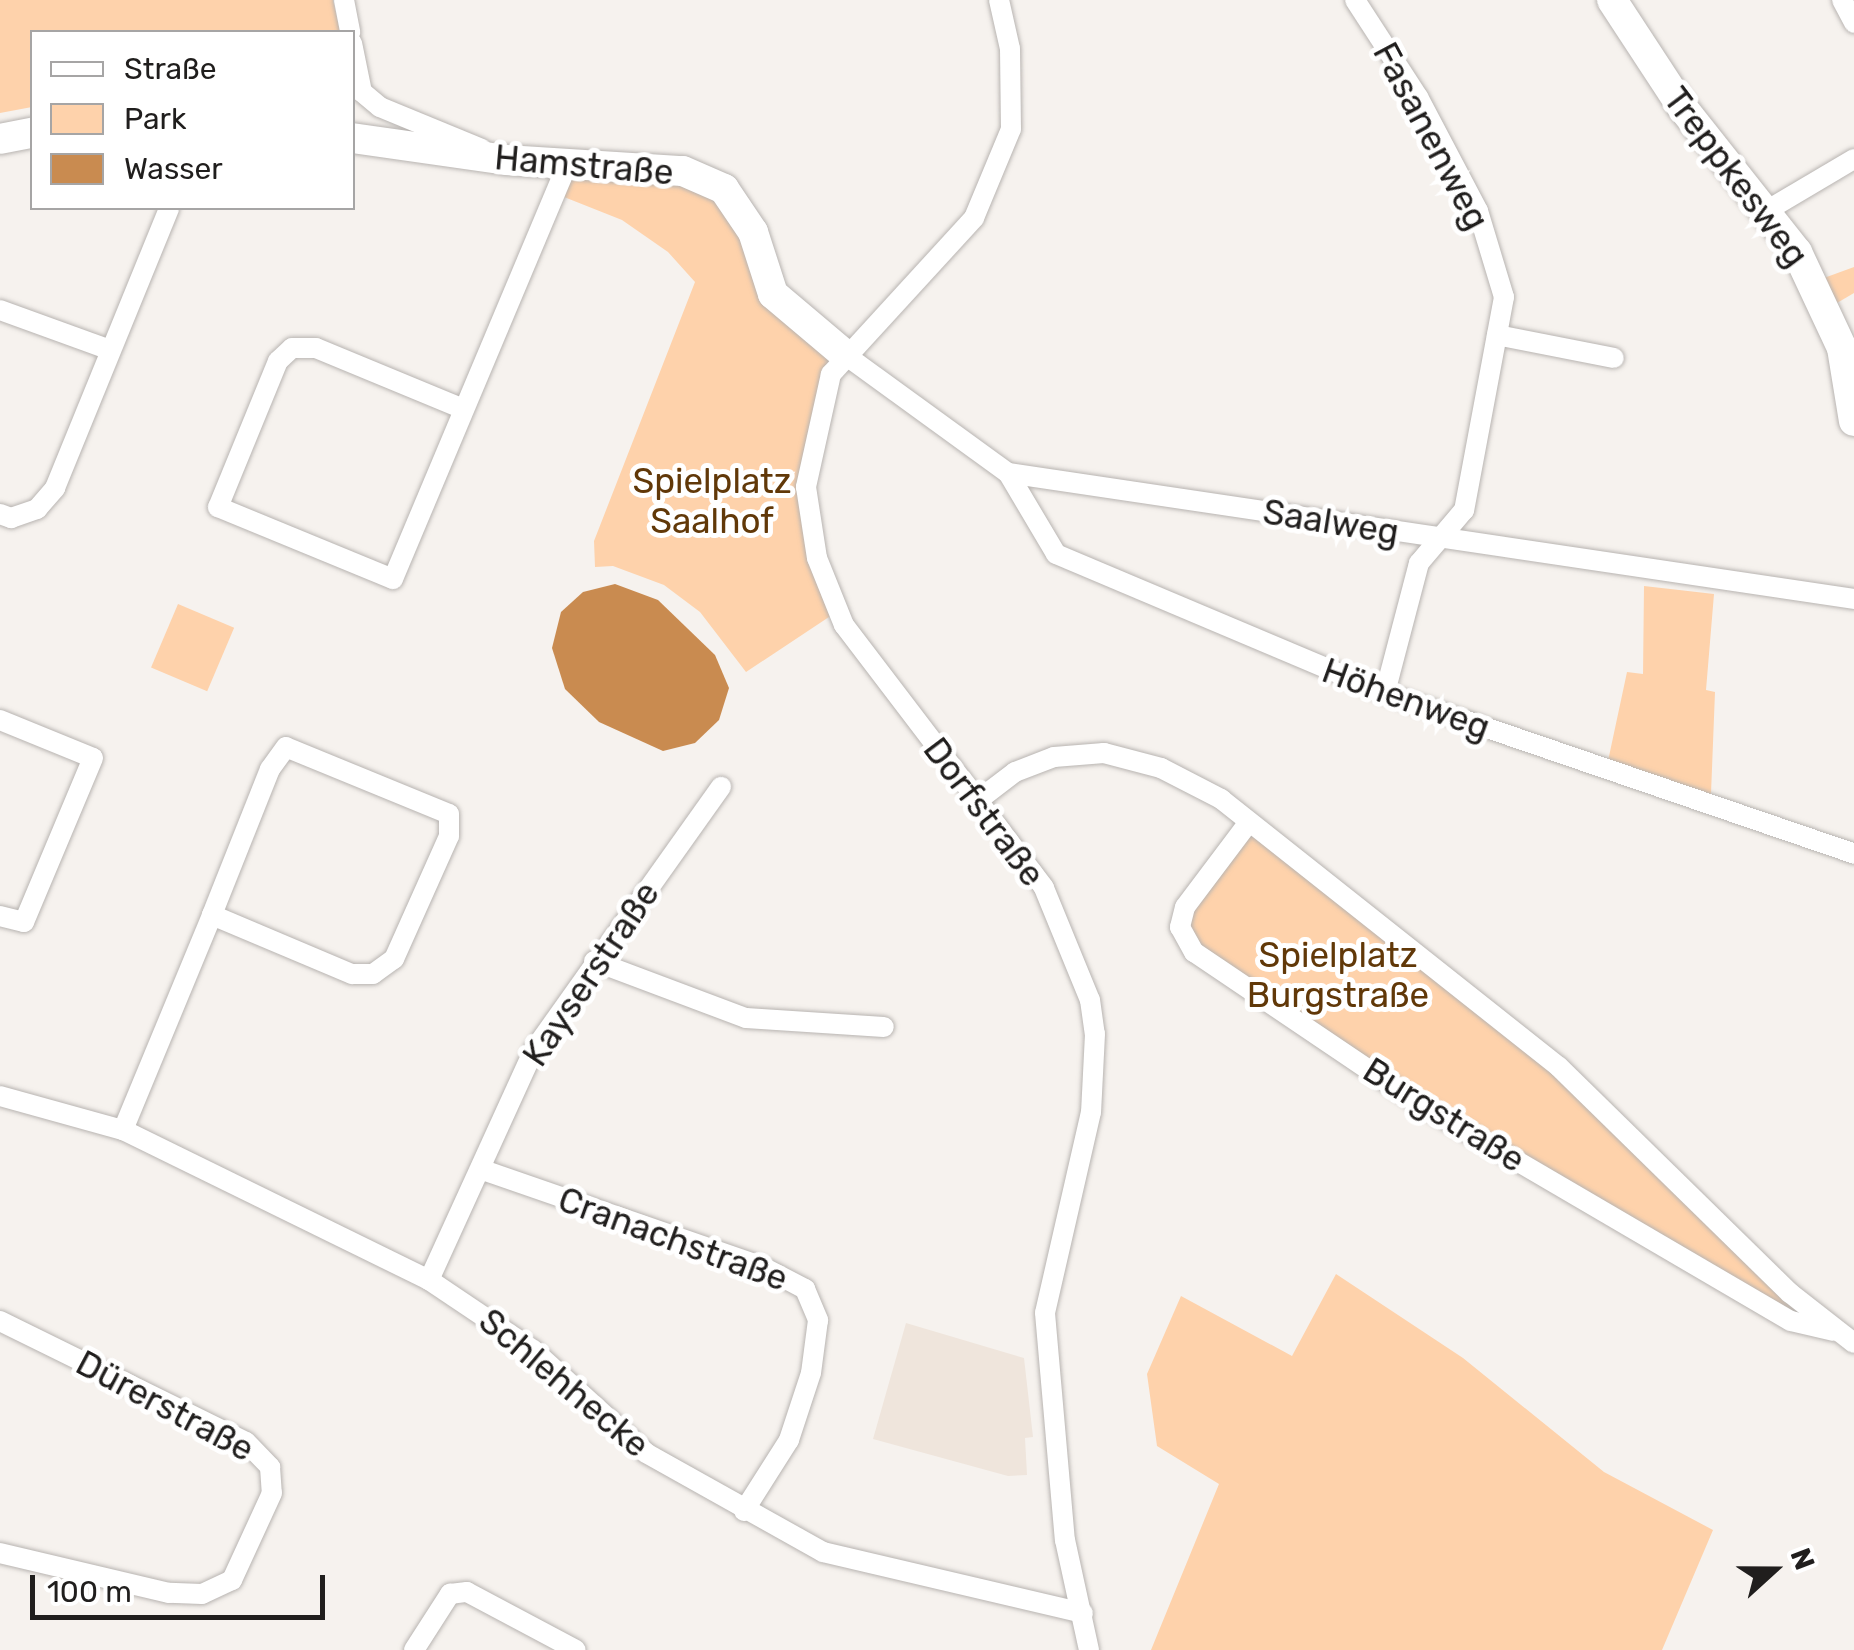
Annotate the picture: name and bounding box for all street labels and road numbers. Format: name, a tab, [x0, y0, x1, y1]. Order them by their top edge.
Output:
street label: Fasanenweg	[1364, 35, 1498, 237]
street label: Treppkesweg	[1655, 79, 1817, 275]
street label: Hamstraße	[493, 136, 675, 194]
street label: Saalweg	[1260, 491, 1402, 553]
street label: Höhenweg	[1317, 649, 1495, 749]
street label: Dorfstraße	[915, 729, 1053, 895]
street label: Kayserstraße	[514, 874, 668, 1074]
street label: Burgstraße	[1356, 1049, 1532, 1181]
street label: Cranachstraße	[553, 1178, 793, 1300]
street label: Schlehhecke	[471, 1300, 657, 1466]
street label: Dürerstraße	[69, 1342, 261, 1470]

